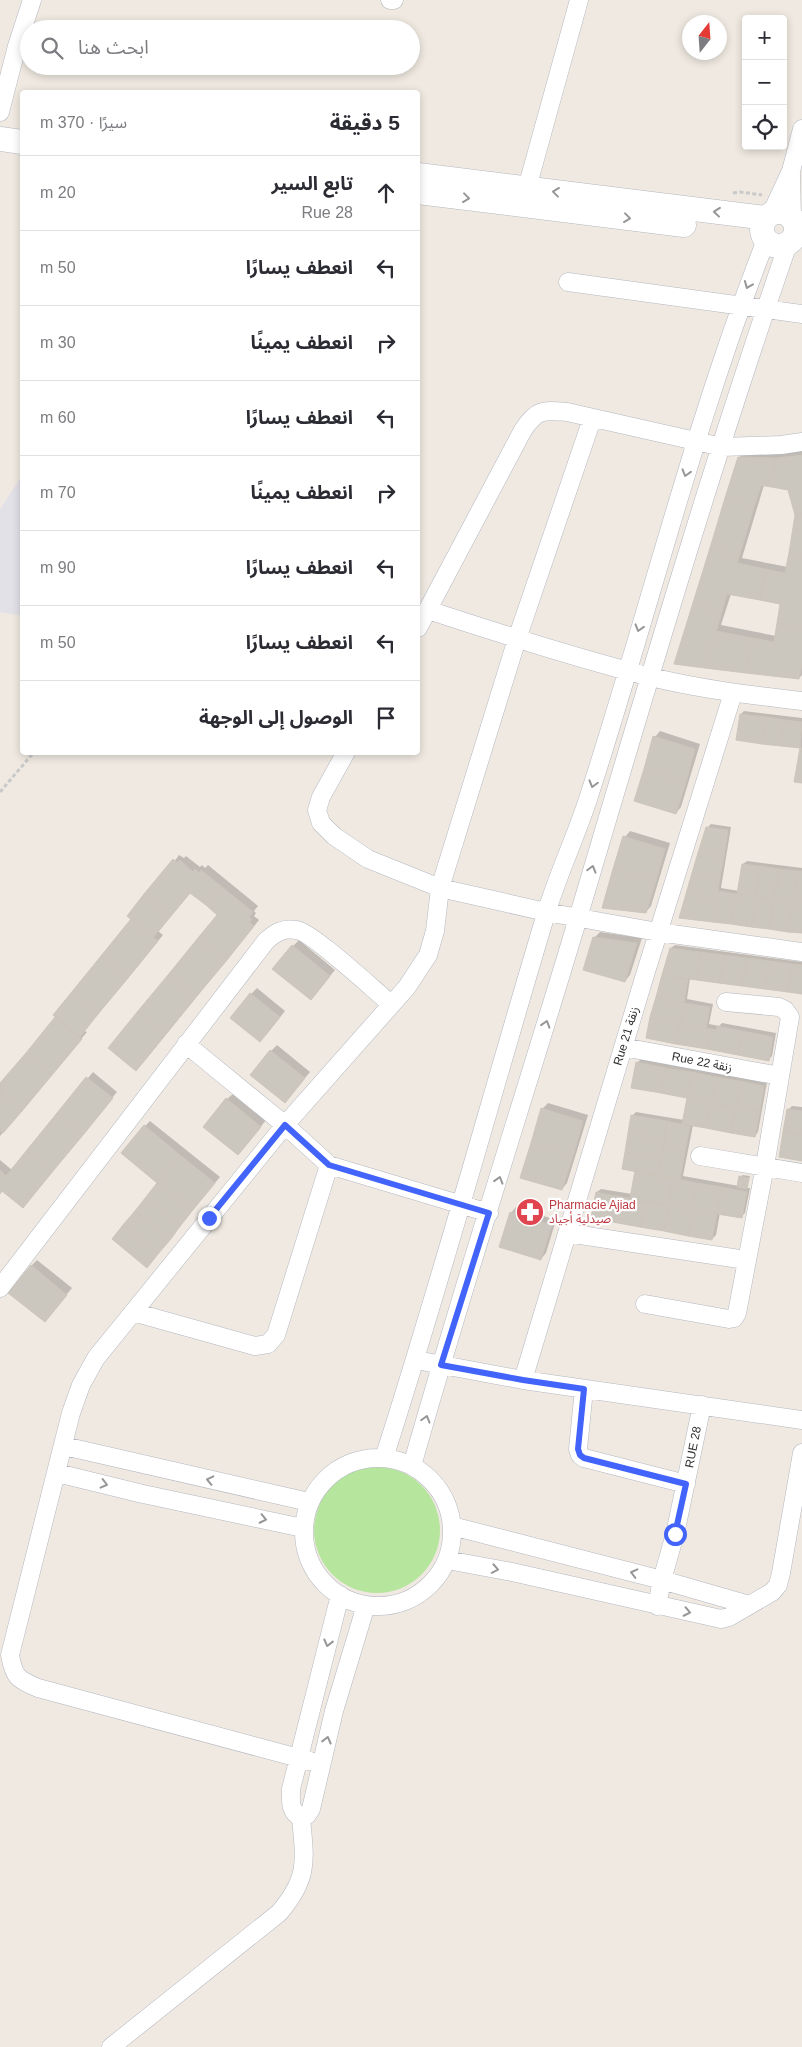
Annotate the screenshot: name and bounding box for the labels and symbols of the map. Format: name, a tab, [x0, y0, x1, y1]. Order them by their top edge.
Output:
north arrow	[682, 15, 727, 60]
one-way arrow	[552, 187, 560, 198]
one-way arrow	[462, 192, 470, 203]
one-way arrow	[713, 207, 721, 218]
one-way arrow	[623, 212, 631, 223]
one-way arrow	[744, 281, 754, 289]
one-way arrow	[682, 468, 692, 477]
one-way arrow	[635, 624, 645, 632]
one-way arrow	[588, 780, 598, 788]
one-way arrow	[587, 865, 597, 873]
street label: Rue 21 زنقة	[610, 1005, 642, 1067]
one-way arrow	[540, 1021, 550, 1029]
street label: Rue 22 زنقة	[671, 1049, 733, 1075]
one-way arrow	[493, 1176, 503, 1185]
pharmacy icon: Pharmacie Ajiad صيدلية أجياد	[515, 1197, 545, 1227]
place label: Pharmacie Ajiad صيدلية أجياد	[549, 1198, 636, 1226]
route end	[198, 1207, 221, 1230]
one-way arrow	[420, 1415, 430, 1424]
street label: RUE 28	[682, 1425, 704, 1469]
one-way arrow	[206, 1475, 215, 1486]
one-way arrow	[99, 1478, 108, 1489]
one-way arrow	[258, 1514, 267, 1524]
route start	[664, 1523, 687, 1546]
one-way arrow	[490, 1563, 499, 1574]
one-way arrow	[630, 1568, 639, 1579]
one-way arrow	[683, 1606, 692, 1617]
one-way arrow	[323, 1638, 334, 1647]
one-way arrow	[321, 1736, 332, 1745]

